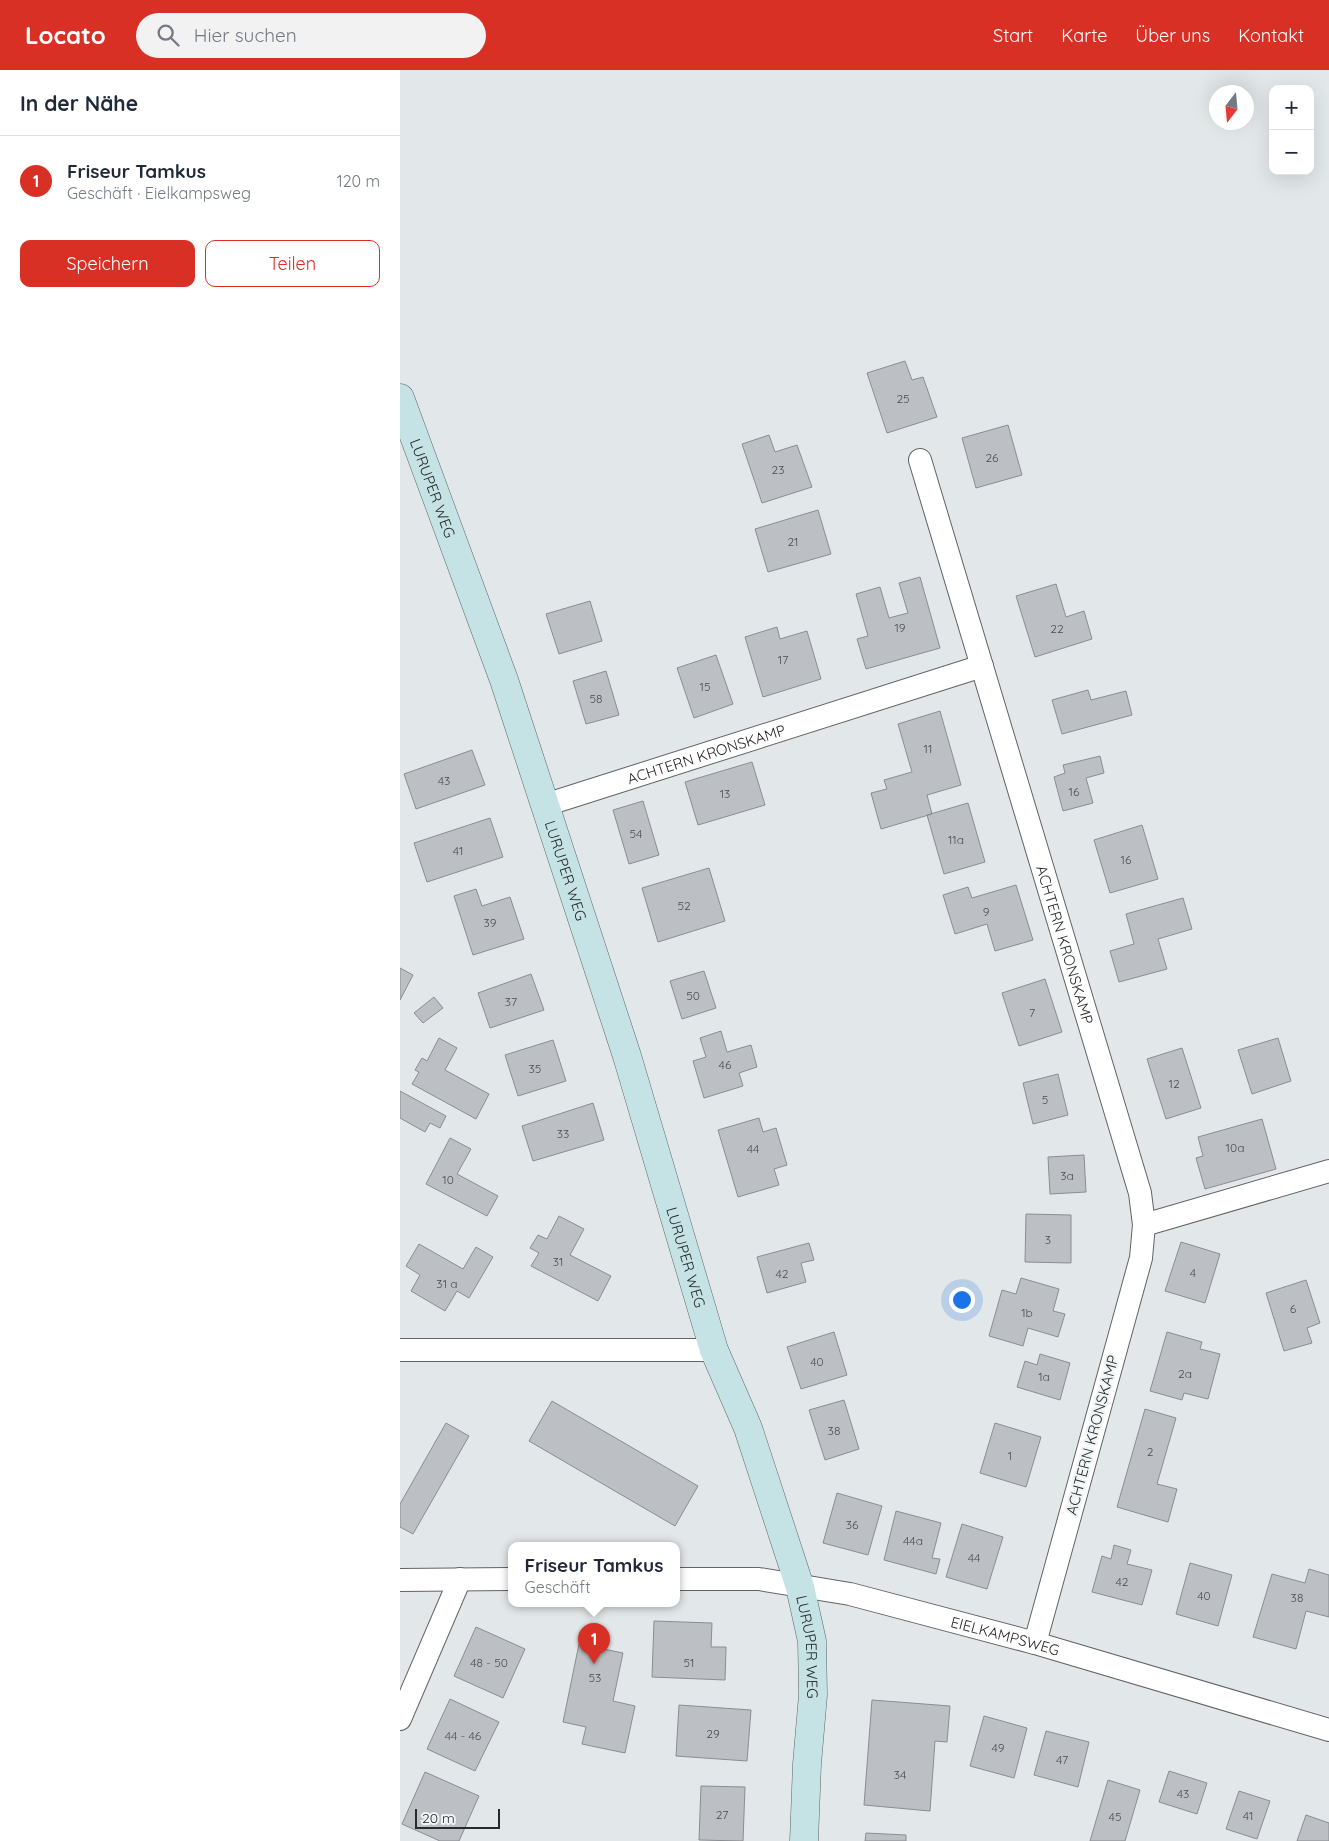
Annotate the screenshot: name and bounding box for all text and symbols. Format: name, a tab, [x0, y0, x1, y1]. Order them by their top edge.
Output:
search box	[136, 13, 486, 58]
text: Locato	[25, 20, 106, 50]
icon: search	[154, 21, 182, 49]
text: Hier suchen	[194, 23, 297, 47]
text: Start	[993, 24, 1033, 47]
text: Karte	[1061, 24, 1107, 47]
text: Über uns	[1135, 24, 1210, 47]
text: Kontakt	[1238, 24, 1304, 47]
north arrow	[1209, 85, 1254, 130]
map controls	[1269, 85, 1314, 175]
button: +	[1269, 85, 1314, 130]
text: In der Nähe	[20, 90, 138, 116]
button: −	[1269, 130, 1314, 175]
text: Friseur Tamkus	[67, 159, 206, 183]
text: 1	[33, 171, 39, 191]
text: 120 m	[337, 171, 380, 191]
text: Geschäft · Eielkampsweg	[67, 183, 251, 203]
button: Speichern	[20, 240, 195, 287]
button: Teilen	[205, 240, 380, 287]
house number: 25	[896, 391, 910, 406]
street label: LURUPER WEG	[406, 436, 460, 540]
house number: 26	[985, 450, 999, 465]
house number: 23	[772, 462, 784, 477]
house number: 21	[787, 534, 799, 549]
house number: 19	[894, 620, 906, 635]
house number: 22	[1050, 621, 1064, 636]
house number: 17	[778, 652, 788, 667]
house number: 15	[700, 679, 710, 694]
house number: 58	[589, 691, 603, 706]
street label: ACHTERN KRONSKAMP	[625, 720, 788, 788]
house number: 11	[924, 741, 932, 756]
house number: 43	[438, 773, 450, 788]
house number: 16	[1069, 784, 1080, 799]
house number: 13	[720, 786, 730, 801]
street label: LURUPER WEG	[541, 818, 592, 923]
house number: 54	[630, 826, 642, 841]
house number: 11a	[948, 832, 964, 847]
house number: 41	[453, 843, 463, 858]
house number: 16	[1121, 852, 1132, 867]
street label: ACHTERN KRONSKAMP	[1033, 863, 1098, 1026]
house number: 52	[677, 898, 691, 913]
house number: 9	[983, 904, 990, 919]
house number: 39	[484, 915, 497, 930]
house number: 50	[686, 988, 700, 1003]
house number: 37	[505, 994, 517, 1009]
house number: 7	[1029, 1005, 1035, 1020]
house number: 46	[719, 1057, 732, 1072]
house number: 35	[529, 1061, 541, 1076]
house number: 12	[1168, 1076, 1180, 1091]
house number: 5	[1042, 1092, 1048, 1107]
house number: 33	[557, 1126, 569, 1141]
house number: 10a	[1226, 1140, 1244, 1155]
house number: 44	[747, 1141, 759, 1156]
house number: 3a	[1060, 1168, 1074, 1183]
house number: 10	[442, 1172, 454, 1187]
street label: LURUPER WEG	[663, 1205, 710, 1310]
house number: 3	[1045, 1232, 1051, 1247]
house number: 31	[553, 1254, 563, 1269]
house number: 4	[1190, 1265, 1196, 1280]
house number: 42	[776, 1266, 789, 1281]
house number: 31 a	[436, 1276, 458, 1291]
your location	[949, 1287, 975, 1313]
house number: 6	[1290, 1301, 1297, 1316]
house number: 1b	[1021, 1305, 1033, 1320]
street label: ACHTERN KRONSKAMP	[1061, 1353, 1123, 1517]
house number: 40	[810, 1354, 824, 1369]
house number: 2a	[1178, 1366, 1192, 1381]
house number: 1a	[1038, 1369, 1050, 1384]
house number: 38	[828, 1423, 840, 1438]
house number: 2	[1147, 1444, 1154, 1459]
house number: 1	[1008, 1448, 1012, 1463]
house number: 36	[846, 1517, 859, 1532]
house number: 44a	[903, 1533, 923, 1548]
popup	[508, 1542, 680, 1607]
house number: 44	[968, 1550, 980, 1565]
text: Friseur Tamkus	[525, 1553, 663, 1577]
house number: 42	[1116, 1574, 1129, 1589]
text: Geschäft	[525, 1577, 591, 1597]
house number: 40	[1197, 1588, 1211, 1603]
house number: 38	[1291, 1590, 1303, 1605]
street label: LURUPER WEG	[793, 1593, 823, 1699]
street label: EIELKAMPSWEG	[949, 1612, 1062, 1659]
pin: 1	[578, 1623, 610, 1664]
house number: 48 - 50	[470, 1655, 508, 1670]
house number: 51	[684, 1655, 694, 1670]
house number: 53	[589, 1670, 601, 1685]
house number: 29	[706, 1726, 720, 1741]
house number: 44 - 46	[445, 1728, 482, 1743]
house number: 49	[992, 1740, 1005, 1755]
house number: 47	[1056, 1752, 1068, 1767]
house number: 34	[894, 1767, 906, 1782]
house number: 43	[1177, 1786, 1189, 1801]
scale bar	[415, 1806, 500, 1829]
house number: 27	[716, 1807, 728, 1822]
house number: 41	[1243, 1808, 1253, 1823]
text: 20 m	[422, 1809, 455, 1827]
house number: 45	[1109, 1809, 1121, 1824]

